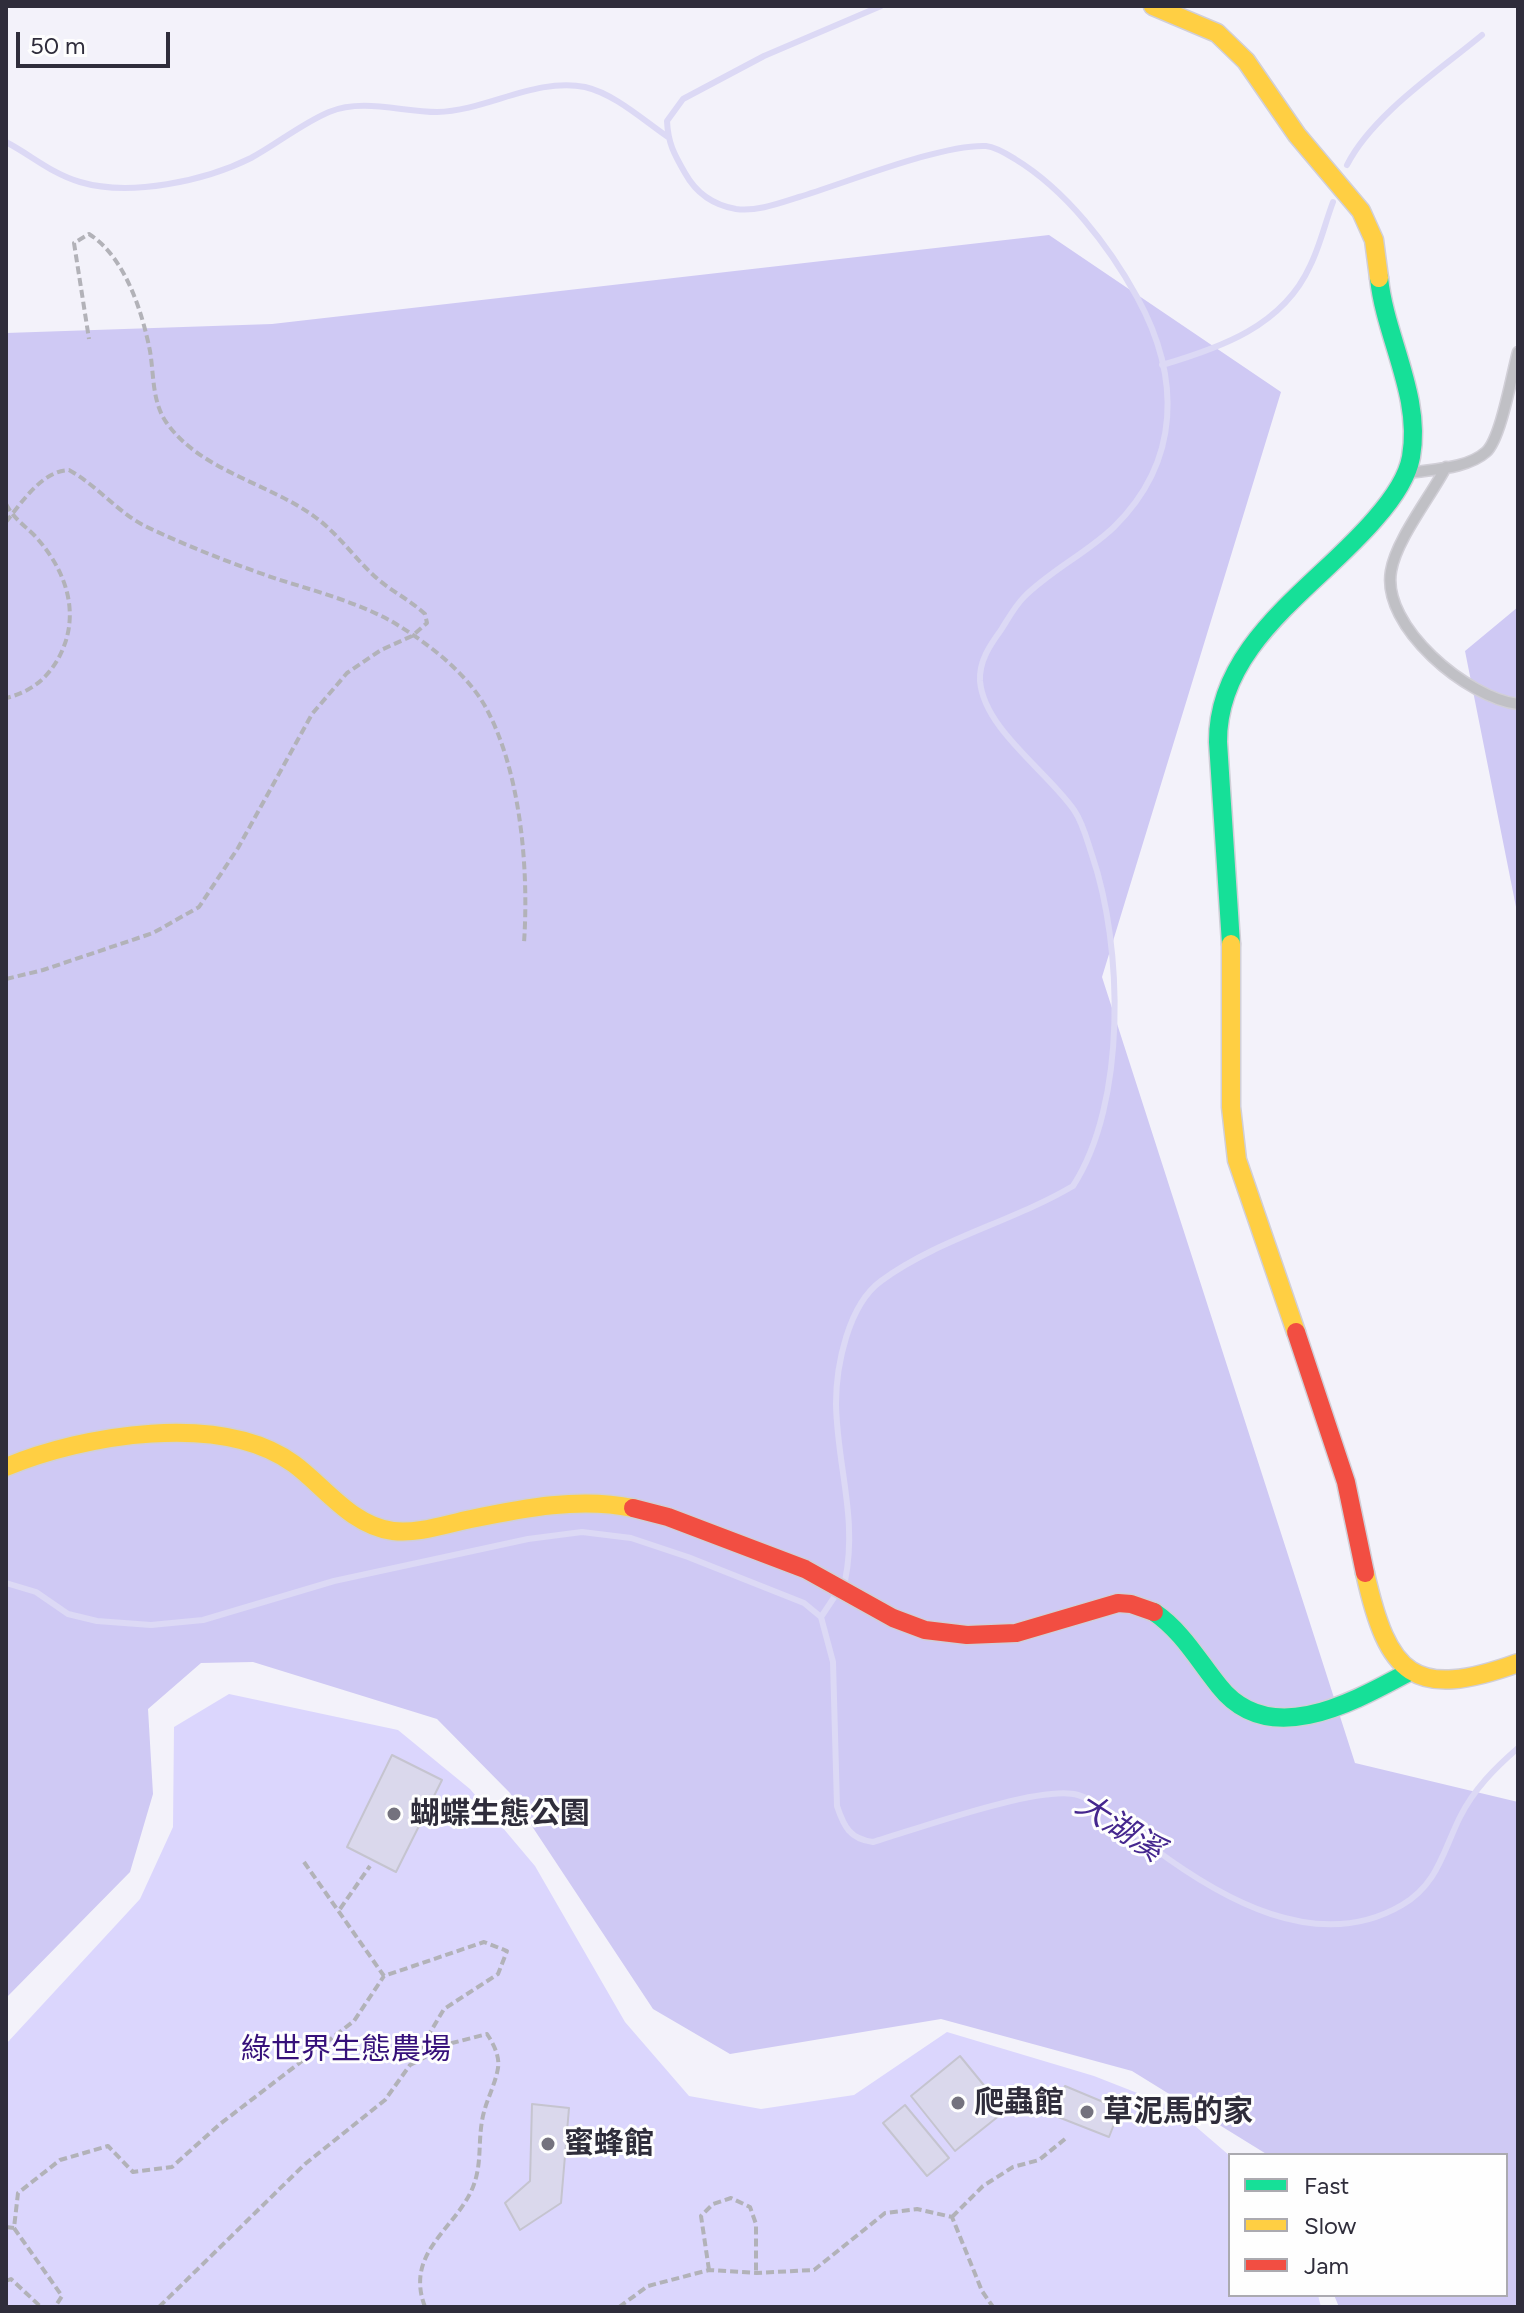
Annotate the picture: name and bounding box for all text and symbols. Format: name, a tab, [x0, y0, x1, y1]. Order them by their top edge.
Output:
scale bar	[20, 16, 174, 66]
text: 50 m	[30, 31, 86, 60]
water label: 大湖溪	[1068, 1786, 1170, 1870]
place label: 蝴蝶生態公園	[410, 1796, 590, 1832]
marker: 蝴蝶生態公園	[385, 1805, 403, 1823]
park label: 綠世界生態農場	[241, 2032, 451, 2068]
place label: 爬蟲館	[974, 2085, 1064, 2121]
marker: 爬蟲館	[949, 2094, 967, 2112]
place label: 草泥馬的家	[1103, 2094, 1253, 2130]
marker: 草泥馬的家	[1078, 2103, 1096, 2121]
place label: 蜜蜂館	[564, 2126, 654, 2162]
marker: 蜜蜂館	[539, 2135, 557, 2153]
legend	[1228, 2153, 1508, 2297]
text: Fast	[1304, 2171, 1349, 2200]
text: Slow	[1304, 2211, 1356, 2240]
text: Jam	[1304, 2251, 1349, 2280]

